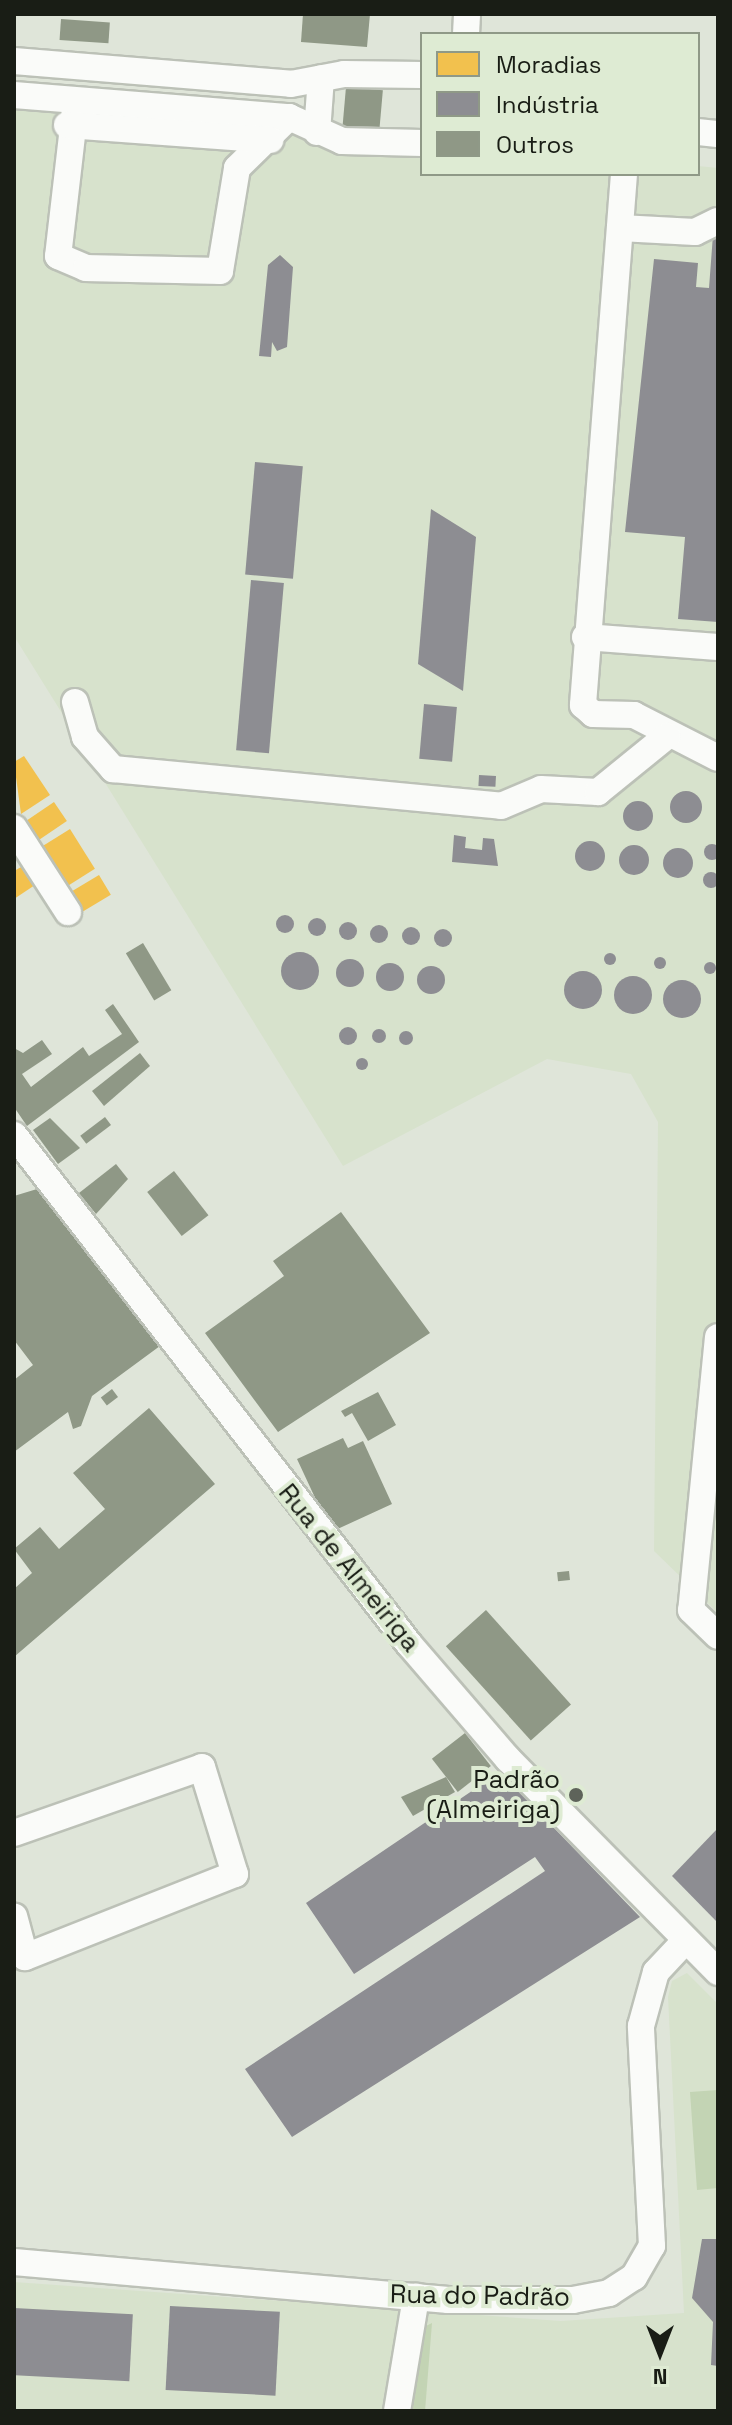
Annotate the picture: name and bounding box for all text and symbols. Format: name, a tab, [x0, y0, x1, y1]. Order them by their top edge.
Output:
legend	[420, 32, 700, 176]
text: Moradias	[496, 49, 601, 80]
text: Indústria	[496, 89, 599, 120]
text: Outros	[496, 129, 574, 160]
street label: Rua de Almeiriga	[272, 1478, 426, 1658]
place label: Padrão (Almeiriga)	[426, 1764, 560, 1826]
marker: Padrão (Almeiriga)	[567, 1786, 585, 1804]
street label: Rua do Padrão	[390, 2279, 570, 2313]
north arrow	[620, 2313, 700, 2393]
text: N	[653, 2363, 667, 2391]

